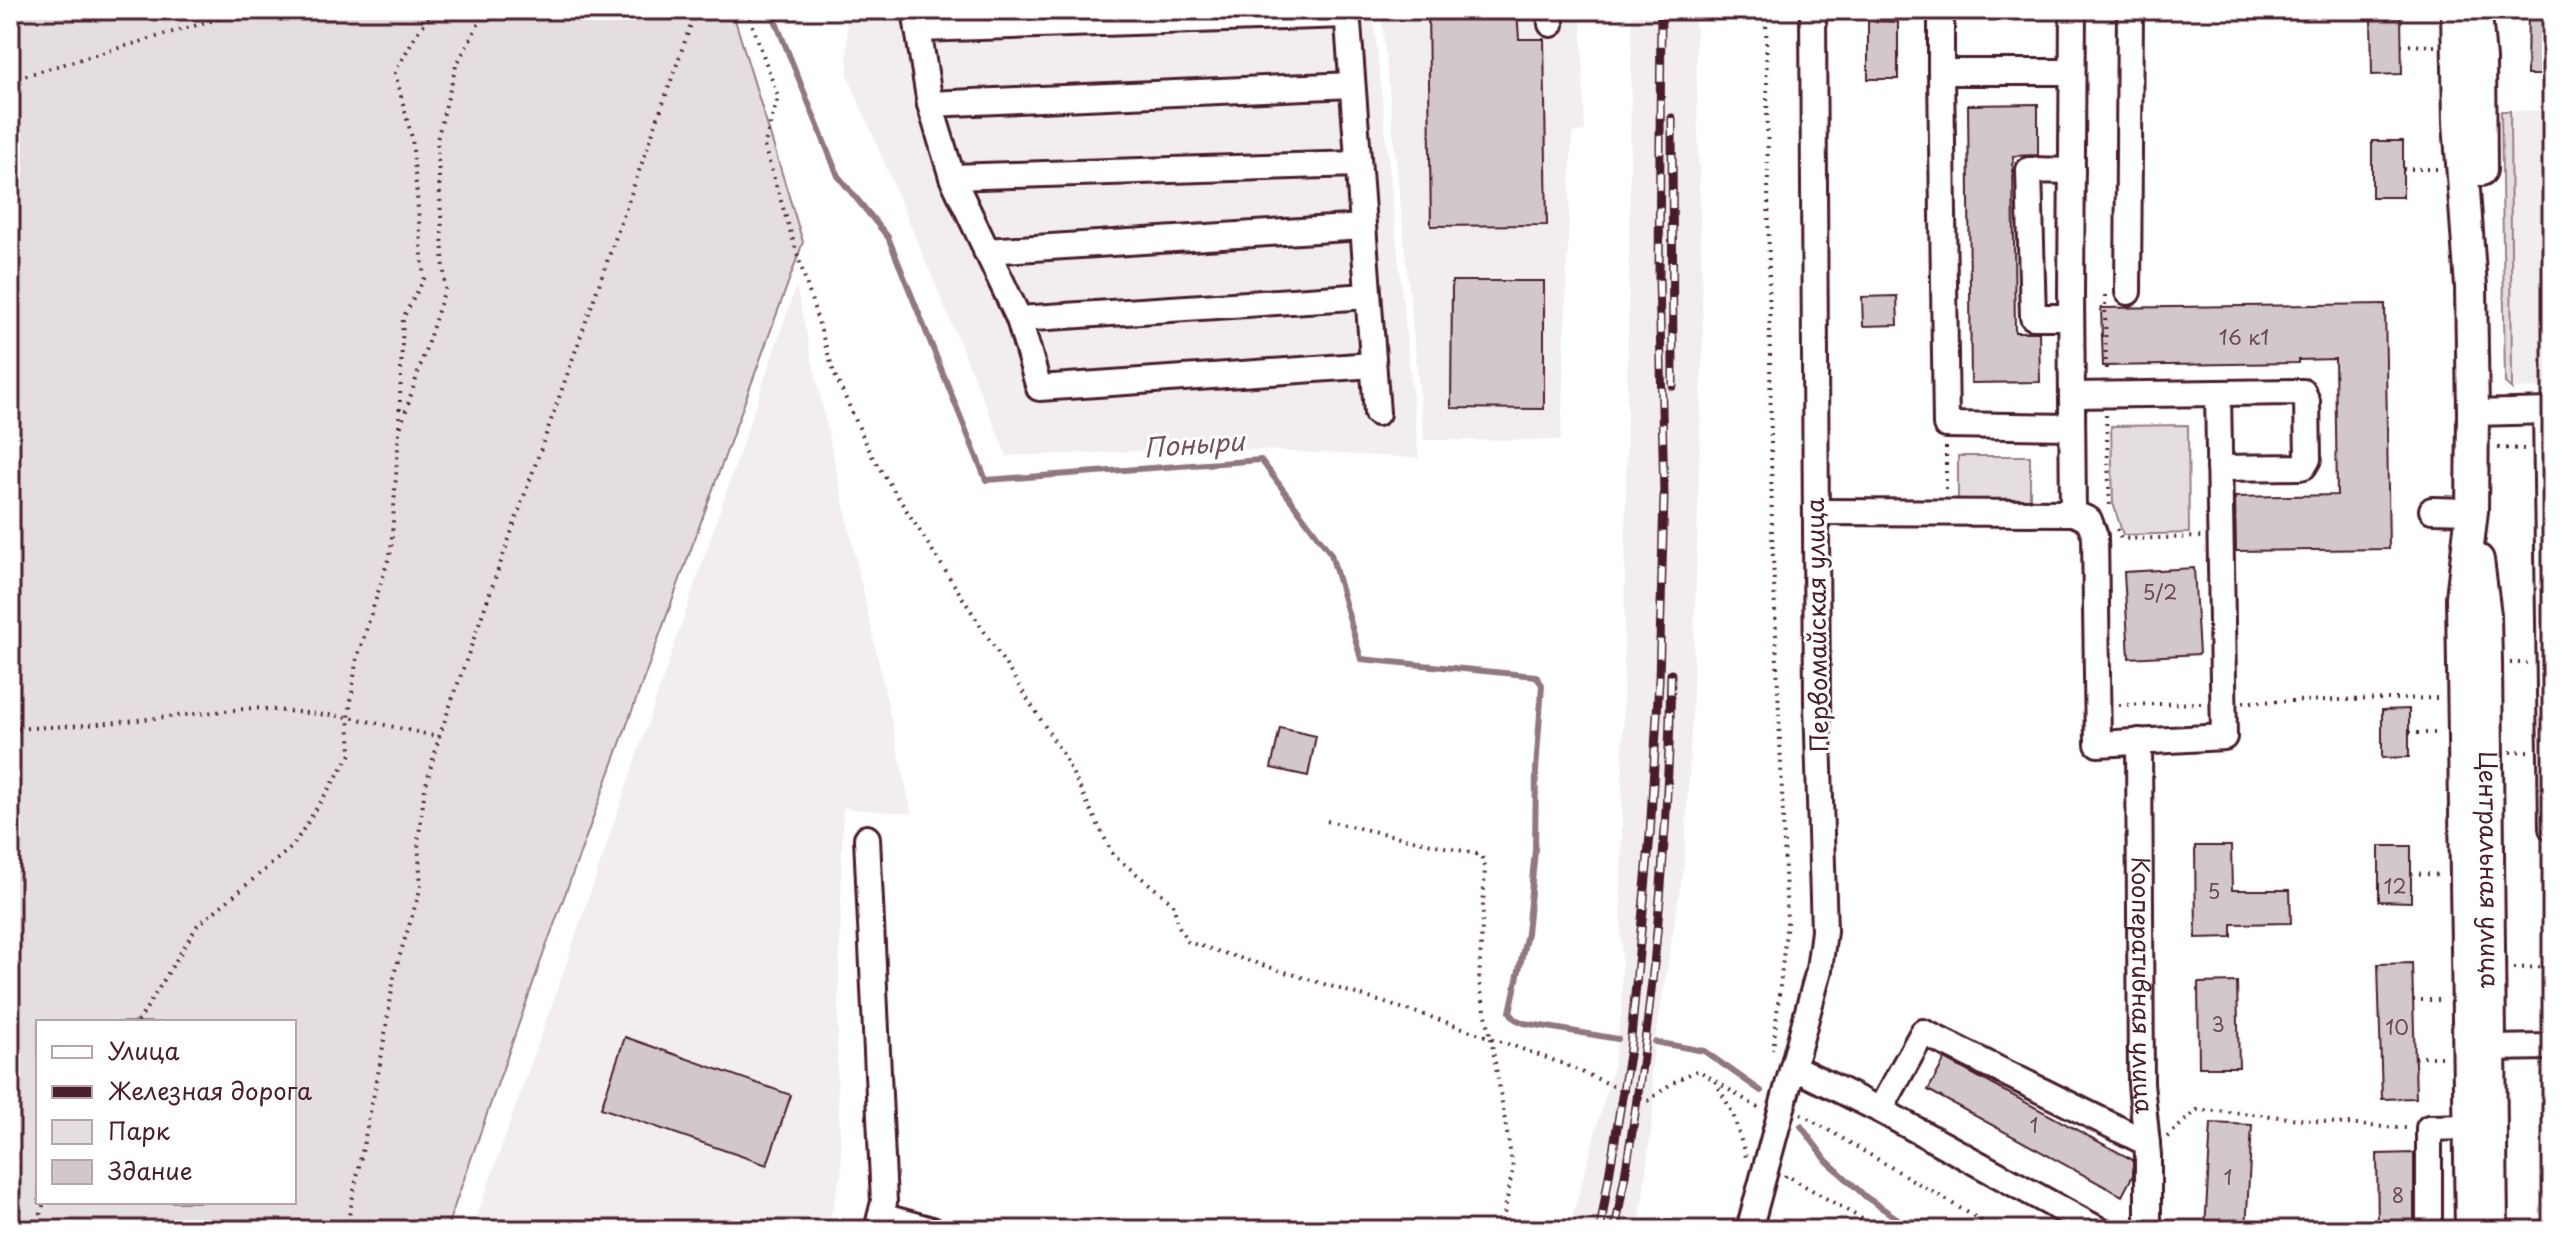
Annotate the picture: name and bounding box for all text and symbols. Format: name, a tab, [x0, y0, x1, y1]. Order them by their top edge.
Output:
house number: 16 к1	[2219, 322, 2269, 352]
water label: Поныри	[1142, 420, 1247, 466]
street label: Первомайская улица	[1796, 497, 1836, 753]
house number: 5/2	[2142, 577, 2178, 607]
street label: Центральная улица	[2471, 751, 2509, 988]
street label: Кооперативная улица	[2124, 856, 2164, 1115]
house number: 12	[2383, 871, 2407, 901]
house number: 5	[2208, 876, 2220, 906]
house number: 3	[2211, 1009, 2225, 1039]
house number: 10	[2385, 1012, 2409, 1042]
legend	[36, 1020, 296, 1204]
text: Улица	[108, 1032, 180, 1068]
text: Железная дорога	[108, 1072, 312, 1108]
house number: 1	[2030, 1110, 2038, 1140]
text: Парк	[108, 1112, 171, 1148]
text: Здание	[108, 1152, 193, 1188]
house number: 1	[2224, 1162, 2232, 1192]
house number: 8	[2392, 1180, 2404, 1210]

